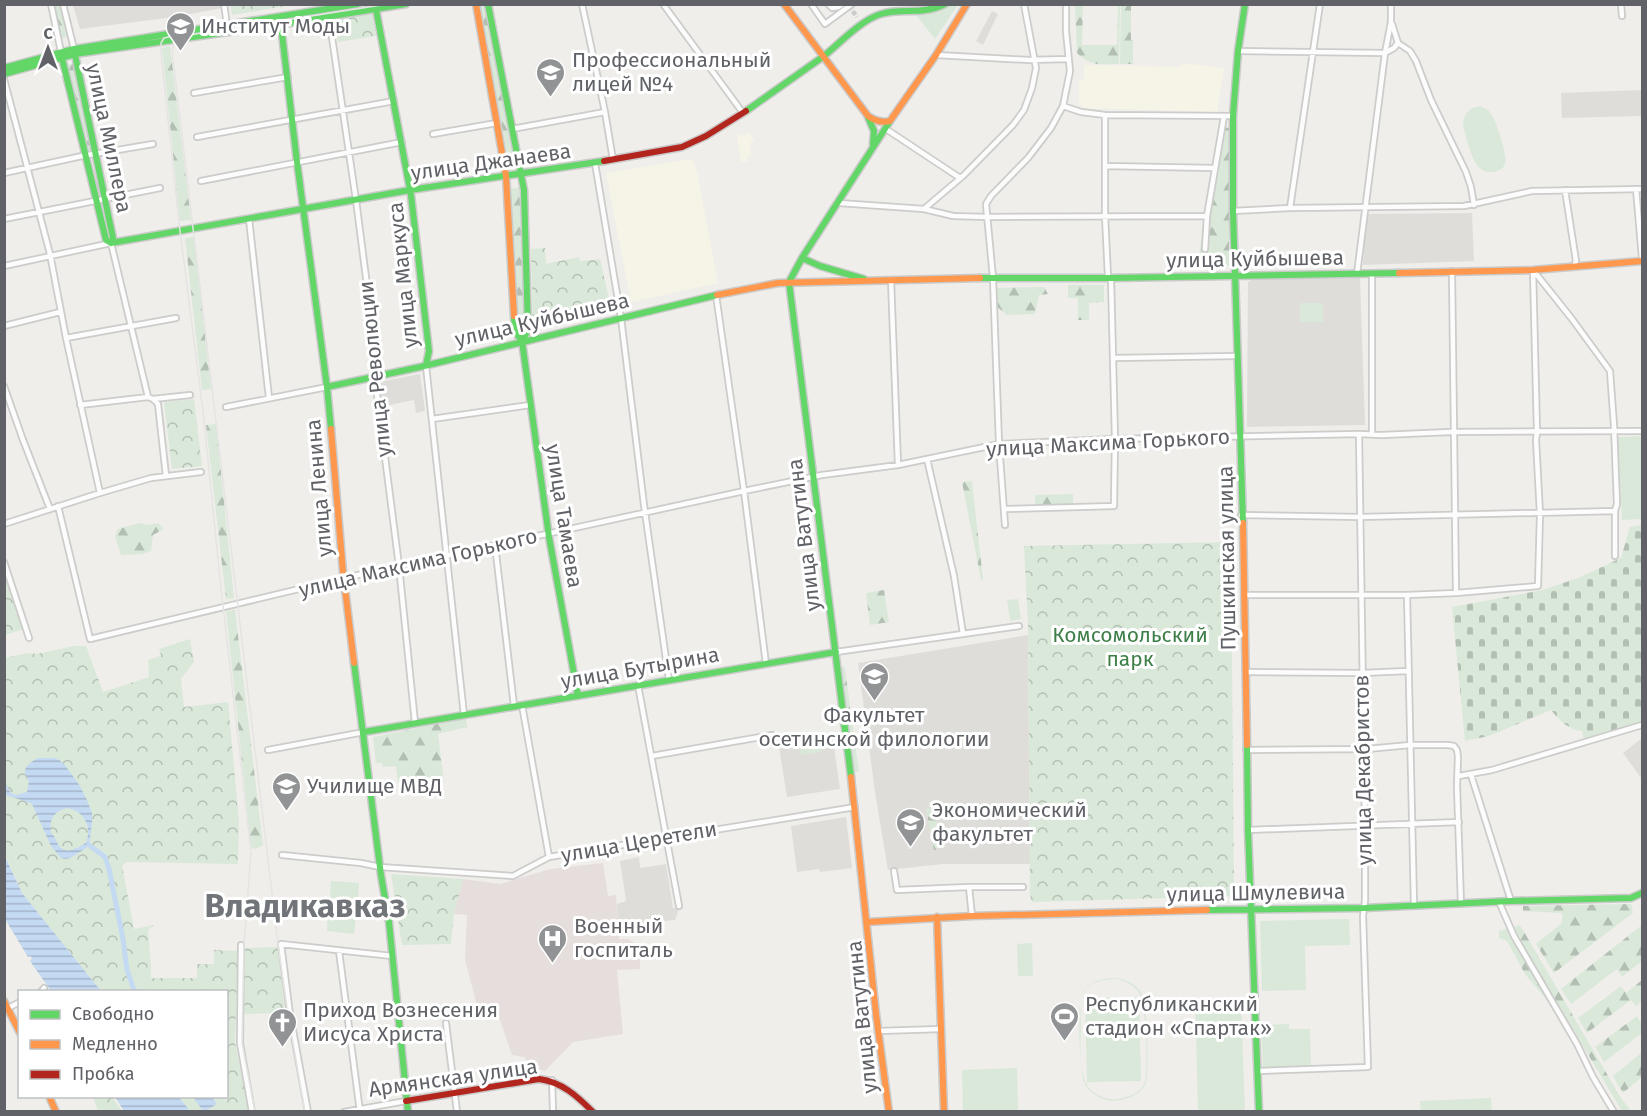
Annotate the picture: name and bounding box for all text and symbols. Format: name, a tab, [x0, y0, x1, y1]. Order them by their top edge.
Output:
school or university icon: Институт Моды	[164, 10, 196, 52]
place label: Институт Моды	[201, 13, 350, 39]
north arrow	[18, 18, 78, 78]
text: С	[43, 24, 53, 43]
place label: Профессиональный лицей №4	[572, 47, 771, 97]
school or university icon: Профессиональный лицей №4	[535, 56, 567, 98]
street label: улица Миллера	[80, 61, 138, 215]
street label: улица Джанаева	[409, 138, 573, 186]
street label: улица Маркуса	[382, 201, 424, 349]
street label: улица Куйбышева	[1166, 244, 1344, 274]
street label: улица Революции	[353, 280, 397, 458]
street label: улица Куйбышева	[452, 287, 632, 353]
street label: улица Ленина	[300, 418, 338, 558]
street label: улица Максима Горького	[985, 424, 1231, 462]
street label: улица Тамаева	[540, 442, 588, 590]
street label: улица Ватутина	[782, 457, 826, 613]
street label: Пушкинская улица	[1212, 465, 1242, 651]
street label: улица Максима Горького	[296, 523, 540, 603]
park label: Комсомольский парк	[1052, 622, 1208, 672]
street label: улица Бутырина	[559, 641, 721, 695]
school or university icon: Факультет осетинской филологии	[858, 660, 890, 702]
street label: улица Декабристов	[1348, 674, 1378, 866]
place label: Факультет осетинской филологии	[759, 702, 989, 752]
school or university icon: Училище МВД	[270, 770, 302, 812]
place label: Училище МВД	[307, 773, 442, 799]
place label: Экономический факультет	[932, 797, 1087, 847]
school or university icon: Экономический факультет	[895, 806, 927, 848]
street label: улица Церетели	[559, 815, 719, 869]
street label: улица Шмулевича	[1166, 878, 1346, 908]
district label: Владикавказ	[204, 886, 406, 926]
place label: Военный госпиталь	[574, 913, 673, 963]
hospital icon: Военный госпиталь	[537, 922, 569, 964]
street label: улица Ватутина	[841, 939, 883, 1095]
legend	[18, 990, 228, 1098]
place label: Республиканский стадион «Спартак»	[1085, 991, 1272, 1041]
place label: Приход Вознесения Иисуса Христа	[303, 997, 498, 1047]
sports icon: Республиканский стадион «Спартак»	[1048, 1000, 1080, 1042]
text: Свободно	[72, 1003, 154, 1025]
church icon: Приход Вознесения Иисуса Христа	[266, 1006, 298, 1048]
text: Медленно	[72, 1033, 158, 1055]
street label: Армянская улица	[367, 1053, 539, 1103]
text: Пробка	[72, 1063, 135, 1085]

